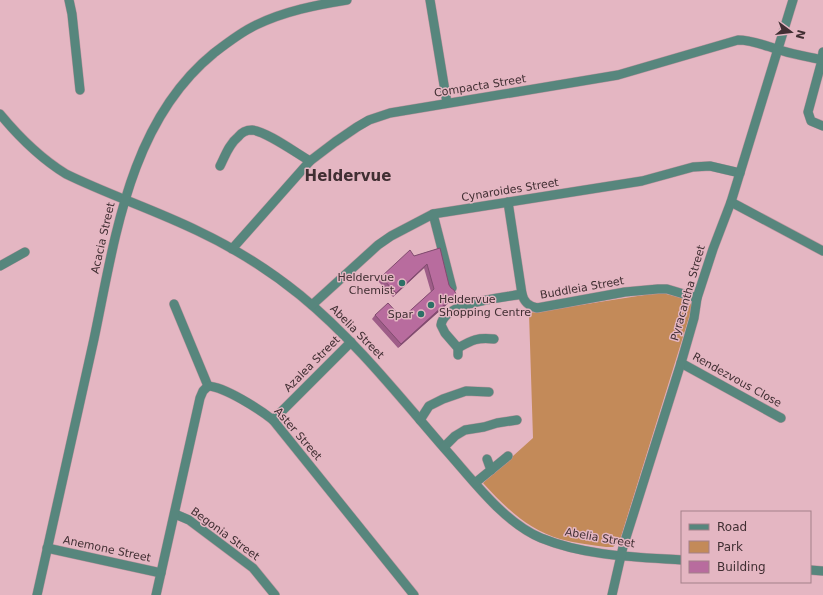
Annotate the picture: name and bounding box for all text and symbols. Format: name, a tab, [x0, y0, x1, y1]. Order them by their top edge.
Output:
north arrow	[771, 12, 811, 52]
text: N	[793, 28, 808, 41]
street label: Compacta Street	[433, 72, 528, 100]
district label: Heldervue	[305, 167, 391, 185]
street label: Cynaroides Street	[460, 176, 560, 204]
street label: Acacia Street	[88, 200, 118, 275]
street label: Pyracantha Street	[668, 243, 708, 342]
place label: Heldervue Chemist	[337, 271, 395, 297]
street label: Buddleia Street	[539, 274, 626, 302]
marker: Heldervue Chemist	[397, 278, 407, 288]
place label: Heldervue Shopping Centre	[439, 293, 531, 319]
marker: Heldervue Shopping Centre	[426, 300, 436, 310]
street label: Abelia Street	[327, 302, 387, 362]
place label: Spar	[388, 308, 413, 321]
marker: Spar	[416, 309, 426, 319]
street label: Azalea Street	[281, 333, 343, 395]
street label: Rendezvous Close	[690, 350, 784, 410]
street label: Aster Street	[272, 405, 325, 464]
street label: Begonia Street	[188, 505, 262, 564]
legend	[681, 511, 811, 583]
text: Road	[717, 520, 747, 534]
street label: Abelia Street	[564, 525, 637, 551]
street label: Anemone Street	[62, 533, 153, 565]
text: Park	[717, 540, 743, 554]
text: Building	[717, 560, 766, 574]

